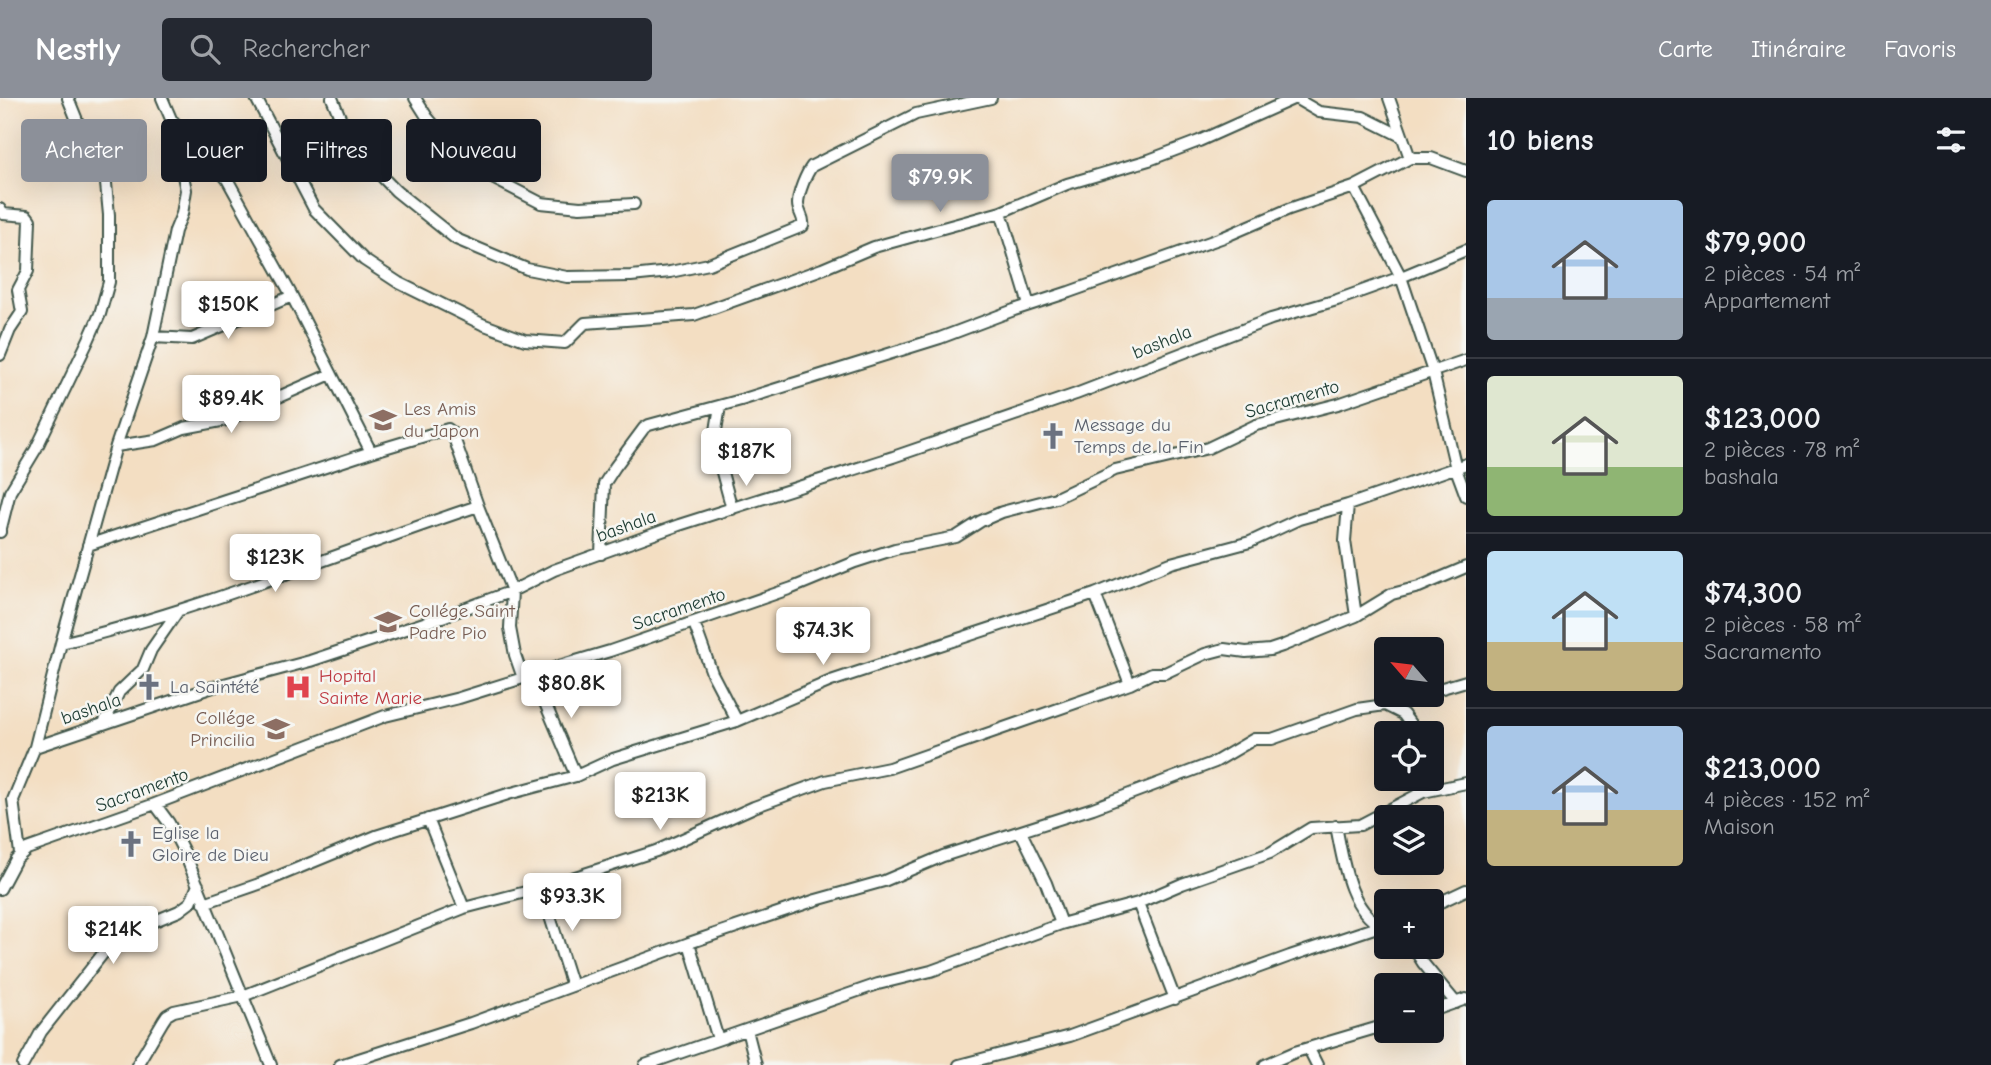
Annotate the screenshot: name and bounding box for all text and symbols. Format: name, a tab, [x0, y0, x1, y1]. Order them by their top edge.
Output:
search box	[162, 18, 652, 81]
text: Nestly	[35, 30, 120, 68]
icon: search	[186, 30, 224, 68]
text: Rechercher	[242, 34, 370, 64]
text: Carte	[1658, 35, 1713, 63]
text: Itinéraire	[1751, 35, 1846, 63]
text: Favoris	[1884, 35, 1956, 63]
chip: Acheter	[21, 119, 147, 182]
chip: Louer	[161, 119, 267, 182]
chip: Filtres	[281, 119, 392, 182]
chip: Nouveau	[406, 119, 541, 182]
icon: filters	[1932, 121, 1970, 159]
text: 10 biens	[1487, 123, 1593, 158]
pin: $79.9K	[883, 155, 997, 214]
text: $79.9K	[908, 163, 972, 190]
text: $79,900	[1704, 225, 1806, 260]
icon: home	[1543, 228, 1627, 312]
text: 2 pièces · 54 m²	[1704, 260, 1860, 287]
pin: $150K	[179, 282, 277, 341]
text: Appartement	[1704, 287, 1830, 314]
text: $150K	[197, 290, 259, 317]
street label: bashala	[1129, 320, 1195, 364]
street label: Sacramento	[1242, 375, 1342, 423]
pin: $89.4K	[174, 376, 288, 435]
text: $89.4K	[198, 384, 264, 411]
place label: Les Amis du Japon	[404, 398, 479, 442]
text: $123,000	[1704, 401, 1821, 436]
icon: home	[1543, 404, 1627, 488]
school or university icon: Les Amis du Japon	[368, 405, 398, 435]
place label: Message du Temps de la Fin	[1074, 414, 1204, 458]
church icon: Message du Temps de la Fin	[1038, 421, 1068, 451]
pin: $187K	[697, 428, 795, 488]
text: 2 pièces · 78 m²	[1704, 436, 1859, 463]
text: $187K	[717, 437, 775, 464]
text: bashala	[1704, 463, 1779, 490]
street label: bashala	[593, 505, 659, 547]
pin: $123K	[226, 534, 324, 594]
text: $123K	[246, 543, 304, 570]
text: $74,300	[1704, 576, 1802, 611]
icon: home	[1543, 579, 1627, 663]
street label: Sacramento	[630, 583, 728, 635]
place label: Collége Saint Padre Pio	[409, 600, 516, 644]
school or university icon: Collége Saint Padre Pio	[373, 607, 403, 637]
pin: $74.3K	[766, 608, 880, 667]
text: 2 pièces · 58 m²	[1704, 611, 1861, 638]
text: $74.3K	[792, 616, 854, 643]
north arrow	[1374, 637, 1444, 707]
map controls	[1374, 637, 1444, 1043]
text: Sacramento	[1704, 638, 1822, 665]
pin: $80.8K	[514, 660, 628, 720]
place label: Hopital Sainte Marie	[319, 665, 422, 709]
text: $80.8K	[537, 669, 605, 696]
church icon: La Saintété	[134, 672, 164, 702]
hospital icon: Hopital Sainte Marie	[283, 672, 313, 702]
place label: La Saintété	[170, 676, 259, 698]
street label: bashala	[58, 689, 124, 729]
place label: Collége Princilia	[190, 707, 255, 751]
school or university icon: Collége Princilia	[261, 714, 291, 744]
button: locate	[1374, 721, 1444, 791]
text: $213,000	[1704, 751, 1821, 786]
icon: home	[1543, 754, 1627, 838]
street label: Sacramento	[93, 763, 191, 817]
pin: $213K	[611, 772, 709, 832]
text: $213K	[631, 781, 689, 808]
text: 4 pièces · 152 m²	[1704, 786, 1869, 813]
button: layers	[1374, 805, 1444, 875]
text: Maison	[1704, 813, 1775, 840]
place label: Eglise la Gloire de Dieu	[152, 822, 269, 866]
church icon: Eglise la Gloire de Dieu	[116, 829, 146, 859]
pin: $93.3K	[515, 874, 629, 933]
text: $93.3K	[539, 882, 605, 909]
button: +	[1374, 889, 1444, 959]
pin: $214K	[64, 906, 162, 966]
text: $214K	[84, 915, 142, 942]
button: −	[1374, 973, 1444, 1043]

